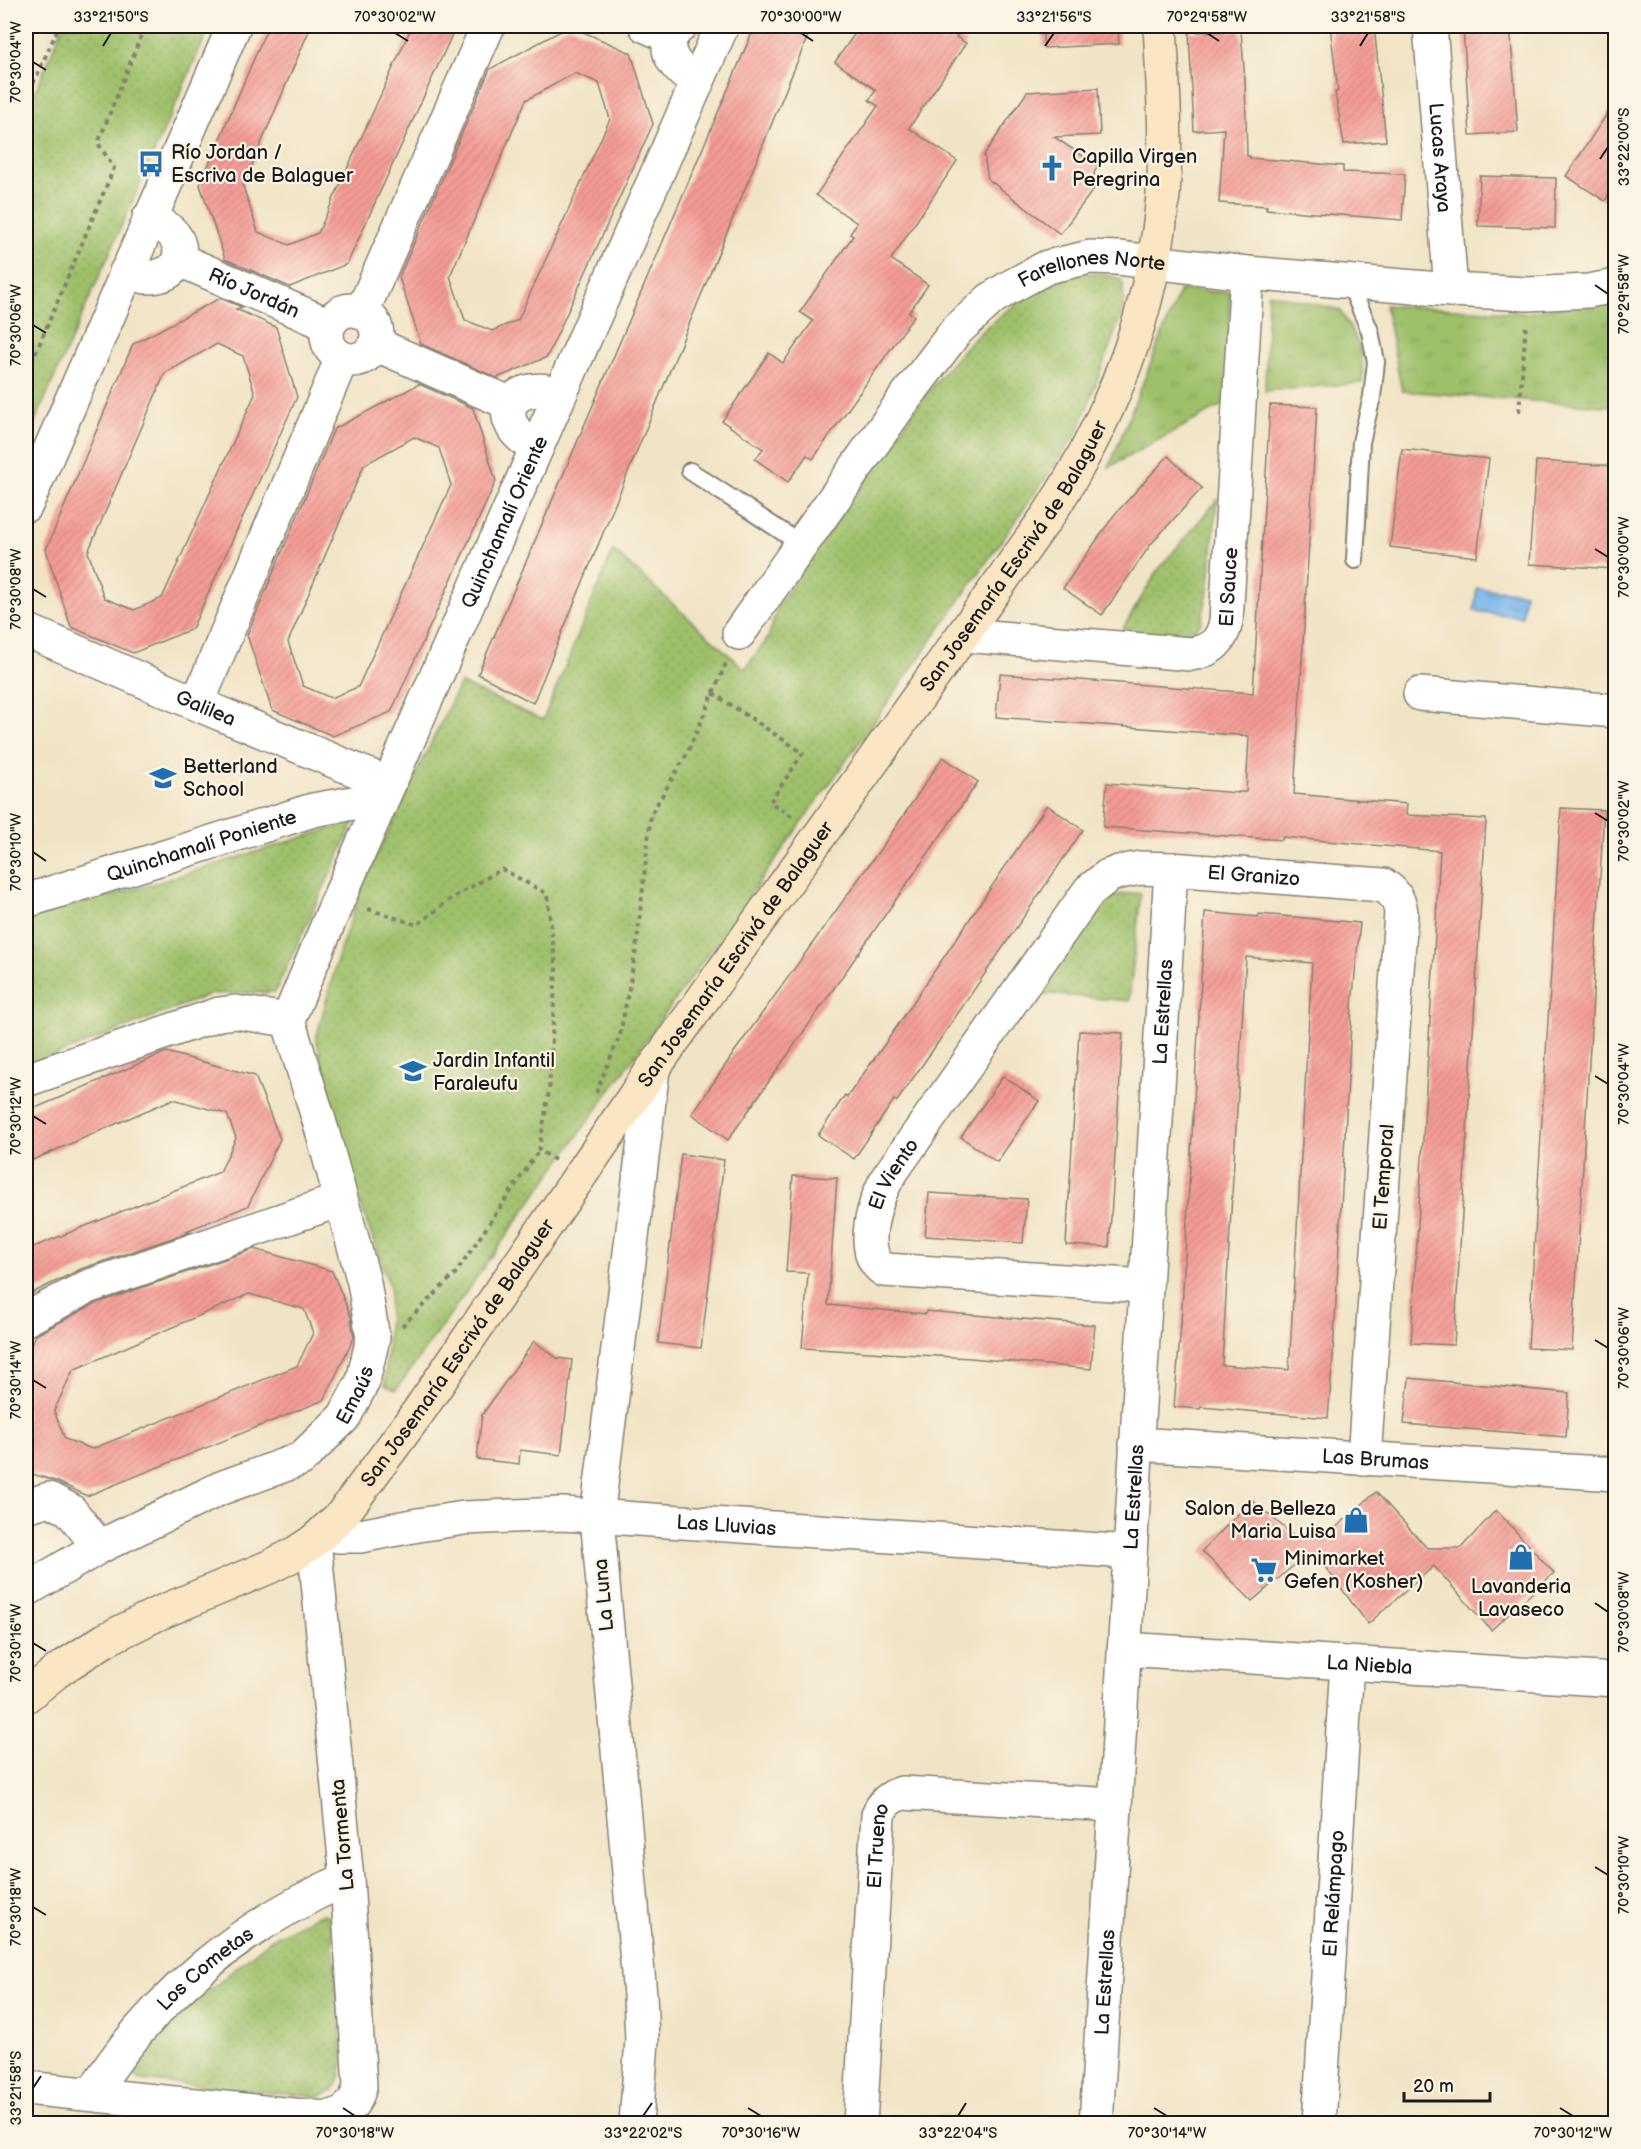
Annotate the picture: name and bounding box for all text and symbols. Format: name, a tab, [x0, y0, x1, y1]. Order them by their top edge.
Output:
text: 33°21'50"S	[74, 8, 148, 27]
text: 70°30'02"W	[354, 8, 436, 27]
text: 70°30'00"W	[760, 8, 842, 27]
text: 33°21'56"S	[1016, 8, 1092, 27]
text: 70°29'58"W	[1167, 8, 1248, 27]
text: 33°21'58"S	[1331, 8, 1405, 27]
text: 70°30'04"W	[7, 21, 26, 103]
street label: Lucas Araya	[1423, 102, 1456, 214]
text: 33°22'00"S	[1615, 108, 1634, 186]
place label: Río Jordan / Escriva de Balaguer	[171, 141, 354, 188]
place label: Capilla Virgen Peregrina	[1072, 145, 1197, 192]
bus stop icon: Río Jordan / Escriva de Balaguer	[136, 149, 166, 179]
church icon: Capilla Virgen Peregrina	[1037, 153, 1067, 183]
street label: Farellones Norte	[1014, 246, 1167, 293]
text: 70°29'58"W	[1615, 253, 1634, 334]
street label: Río Jordán	[205, 263, 303, 324]
text: 70°30'06"W	[7, 284, 26, 366]
street label: San Josemaría Escrivá de Balaguer	[915, 416, 1113, 697]
street label: Quinchamalí Oriente	[457, 432, 553, 612]
text: 70°30'00"W	[1615, 516, 1634, 598]
street label: El Sauce	[1215, 546, 1243, 628]
text: 70°30'08"W	[7, 548, 26, 630]
street label: Galilea	[172, 685, 239, 732]
place label: Betterland School	[183, 755, 278, 802]
school or university icon: Betterland School	[148, 763, 178, 793]
text: 70°30'02"W	[1615, 780, 1634, 862]
street label: Quinchamalí Poniente	[104, 805, 300, 888]
text: 70°30'10"W	[7, 812, 26, 891]
street label: San Josemaría Escrivá de Balaguer	[633, 816, 839, 1092]
street label: El Granizo	[1206, 861, 1301, 892]
street label: La Estrellas	[1148, 959, 1179, 1065]
text: 70°30'04"W	[1615, 1043, 1634, 1125]
place label: Jardin Infantil Faraleufu	[433, 1049, 555, 1096]
school or university icon: Jardin Infantil Faraleufu	[398, 1056, 428, 1086]
text: 70°30'12"W	[7, 1076, 26, 1155]
street label: El Temporal	[1368, 1123, 1400, 1231]
street label: El Viento	[864, 1134, 924, 1213]
street label: San Josemaría Escrivá de Balaguer	[356, 1214, 560, 1492]
text: 70°30'06"W	[1615, 1307, 1634, 1389]
text: 70°30'14"W	[7, 1340, 26, 1419]
street label: Emaús	[331, 1364, 379, 1429]
street label: La Estrellas	[1119, 1444, 1150, 1551]
street label: Las Brumas	[1321, 1445, 1430, 1475]
place label: Salon de Belleza Maria Luisa	[1185, 1497, 1336, 1544]
shop icon: Salon de Belleza Maria Luisa	[1341, 1505, 1371, 1535]
street label: Las Lluvias	[676, 1511, 777, 1541]
shop icon: Lavanderia Lavaseco	[1506, 1542, 1536, 1572]
place label: Minimarket Gefen (Kosher)	[1284, 1547, 1424, 1594]
supermarket icon: Minimarket Gefen (Kosher)	[1249, 1555, 1279, 1585]
street label: La Luna	[589, 1558, 619, 1632]
text: 70°30'08"W	[1615, 1571, 1634, 1653]
place label: Lavanderia Lavaseco	[1471, 1575, 1571, 1622]
text: 70°30'16"W	[7, 1603, 26, 1682]
street label: La Niebla	[1326, 1651, 1413, 1680]
street label: La Tormenta	[326, 1778, 360, 1892]
street label: El Trueno	[863, 1798, 895, 1889]
street label: El Relámpago	[1318, 1829, 1350, 1958]
text: 70°30'10"W	[1615, 1835, 1634, 1914]
text: 70°30'18"W	[7, 1868, 26, 1946]
street label: Los Cometas	[152, 1922, 258, 2016]
street label: La Estrellas	[1090, 1929, 1121, 2036]
text: 33°21'58"S	[7, 2051, 26, 2125]
scale bar	[1404, 2065, 1490, 2103]
text: 20 m	[1413, 2076, 1454, 2097]
text: 70°30'18"W	[316, 2124, 394, 2143]
text: 33°22'02"S	[604, 2124, 682, 2143]
text: 70°30'16"W	[722, 2124, 801, 2143]
text: 33°22'04"S	[919, 2124, 997, 2143]
text: 70°30'14"W	[1128, 2124, 1207, 2143]
text: 70°30'12"W	[1534, 2124, 1613, 2143]

